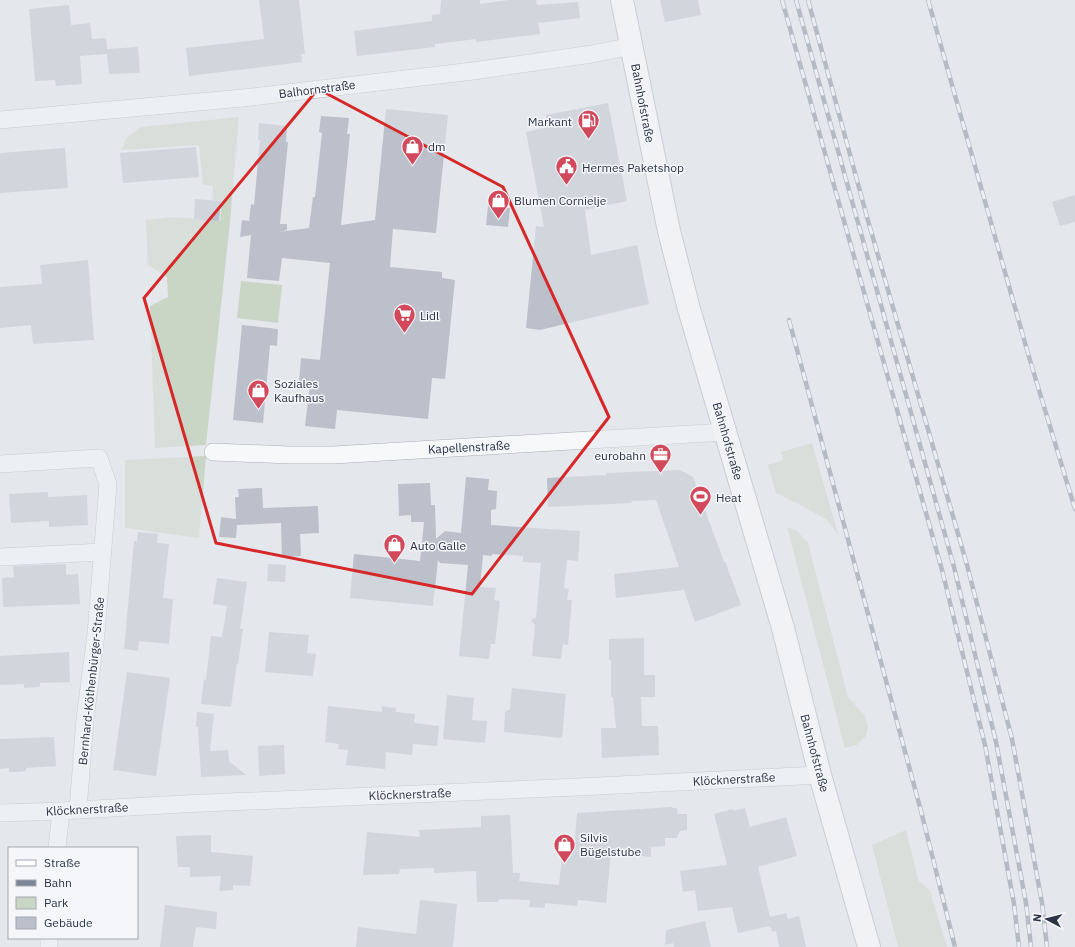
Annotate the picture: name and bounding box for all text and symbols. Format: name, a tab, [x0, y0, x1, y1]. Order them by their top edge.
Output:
street label: Bahnhofstraße	[628, 62, 658, 144]
street label: Balhornstraße	[278, 77, 357, 101]
fuel station icon: Markant	[575, 108, 601, 141]
place label: Markant	[528, 114, 572, 129]
shop icon: dm	[399, 133, 425, 166]
place label: dm	[428, 139, 445, 154]
public building icon: Hermes Paketshop	[554, 154, 580, 187]
place label: Hermes Paketshop	[582, 160, 684, 175]
shop icon: Blumen Cornielje	[485, 187, 511, 220]
place label: Blumen Cornielje	[514, 193, 607, 208]
supermarket icon: Lidl	[392, 302, 418, 335]
place label: Lidl	[420, 308, 439, 323]
place label: Soziales Kaufhaus	[274, 376, 325, 405]
shop icon: Soziales Kaufhaus	[245, 377, 271, 410]
street label: Bahnhofstraße	[710, 400, 746, 482]
street label: Kapellenstraße	[428, 437, 511, 457]
office icon: eurobahn	[648, 442, 674, 475]
place label: eurobahn	[595, 448, 646, 463]
sports icon: Heat	[688, 484, 714, 517]
place label: Heat	[716, 490, 742, 505]
shop icon: Auto Galle	[381, 532, 407, 565]
place label: Auto Galle	[410, 538, 466, 553]
street label: Bernhard-Köthenbürger-Straße	[75, 596, 107, 766]
street label: Bahnhofstraße	[797, 712, 833, 794]
street label: Klöcknerstraße	[692, 769, 776, 789]
street label: Klöcknerstraße	[368, 785, 452, 803]
street label: Klöcknerstraße	[45, 799, 129, 819]
place label: Silvis Bügelstube	[580, 830, 642, 859]
shop icon: Silvis Bügelstube	[551, 831, 577, 864]
legend	[8, 847, 138, 939]
text: Straße	[44, 855, 81, 870]
text: Bahn	[44, 875, 72, 890]
text: Park	[44, 895, 69, 910]
north arrow	[1027, 899, 1067, 939]
text: N	[1030, 913, 1045, 923]
text: Gebäude	[44, 915, 93, 930]

